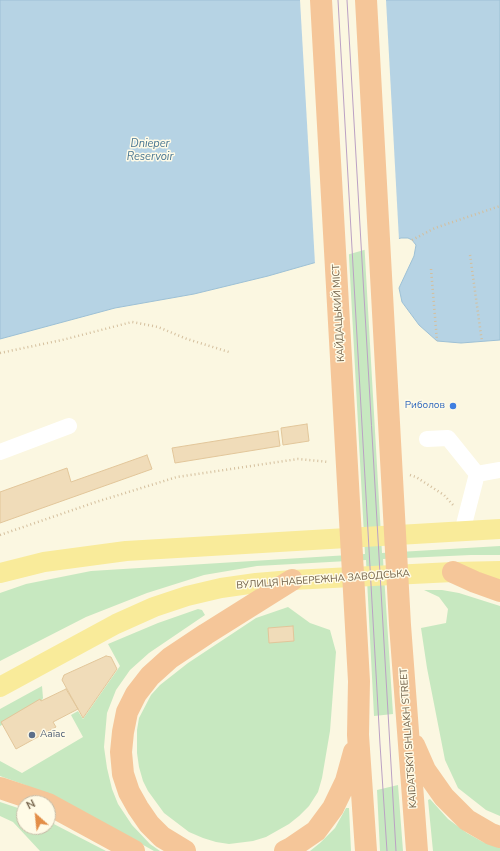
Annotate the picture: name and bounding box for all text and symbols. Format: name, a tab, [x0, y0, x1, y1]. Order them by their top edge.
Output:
water label: Dnieper Reservoir	[127, 137, 173, 163]
street label: КАЙДАЦЬКИЙ МІСТ	[330, 264, 348, 362]
place label: Риболов	[405, 400, 445, 412]
marker: Риболов	[448, 401, 458, 411]
street label: ВУЛИЦЯ НАБЕРЕЖНА ЗАВОДСЬКА	[236, 568, 410, 592]
street label: KAIDATSKYI SHLIAKH STREET	[398, 668, 420, 808]
place label: Ааїас	[40, 729, 65, 741]
marker: Ааїас	[27, 730, 37, 740]
north arrow	[16, 795, 56, 835]
text: N	[24, 796, 38, 813]

